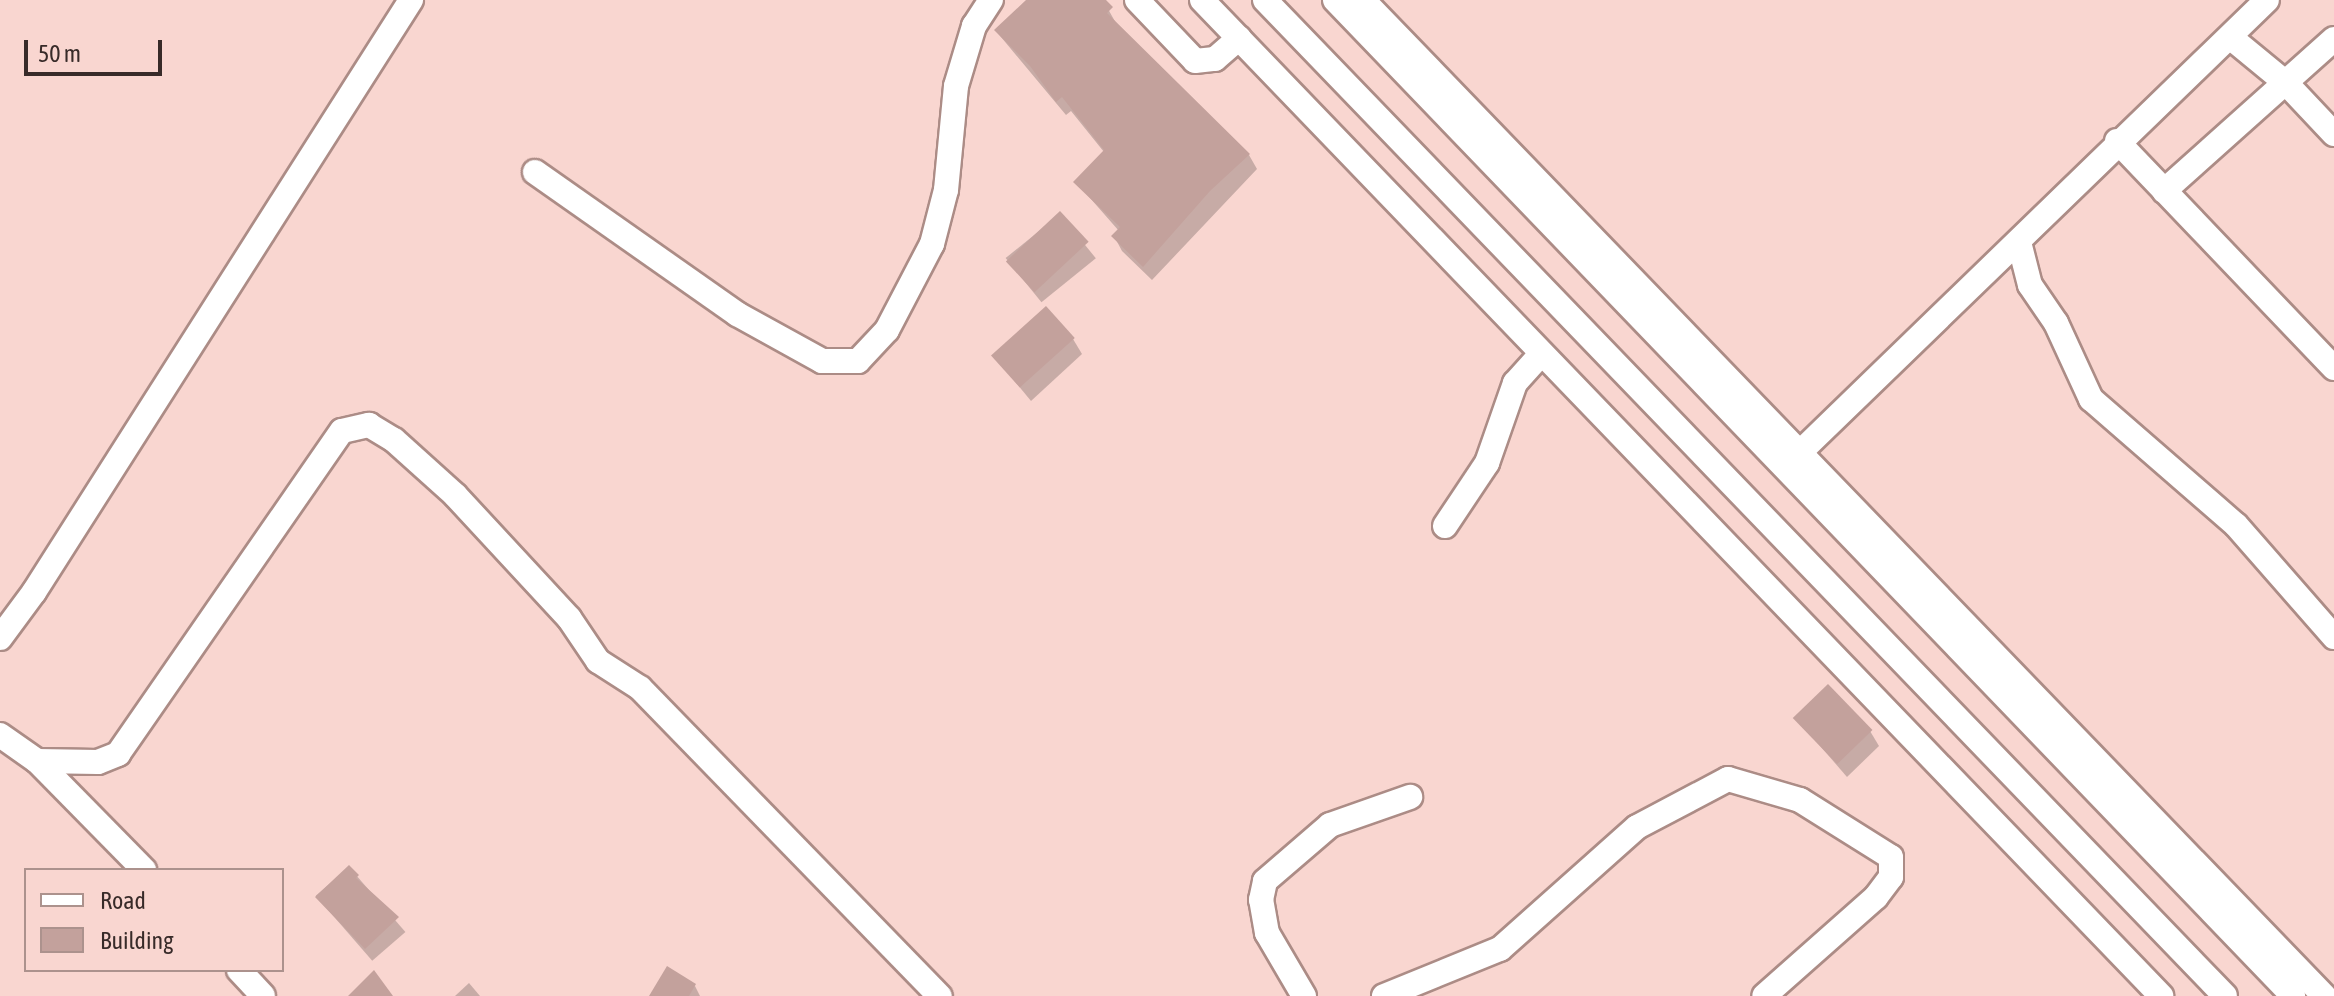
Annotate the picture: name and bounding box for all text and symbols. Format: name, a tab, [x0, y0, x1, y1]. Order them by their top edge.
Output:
scale bar	[28, 24, 166, 74]
text: 50 m	[38, 40, 81, 67]
legend	[24, 868, 284, 972]
text: Road	[100, 887, 146, 914]
text: Building	[100, 927, 173, 954]

